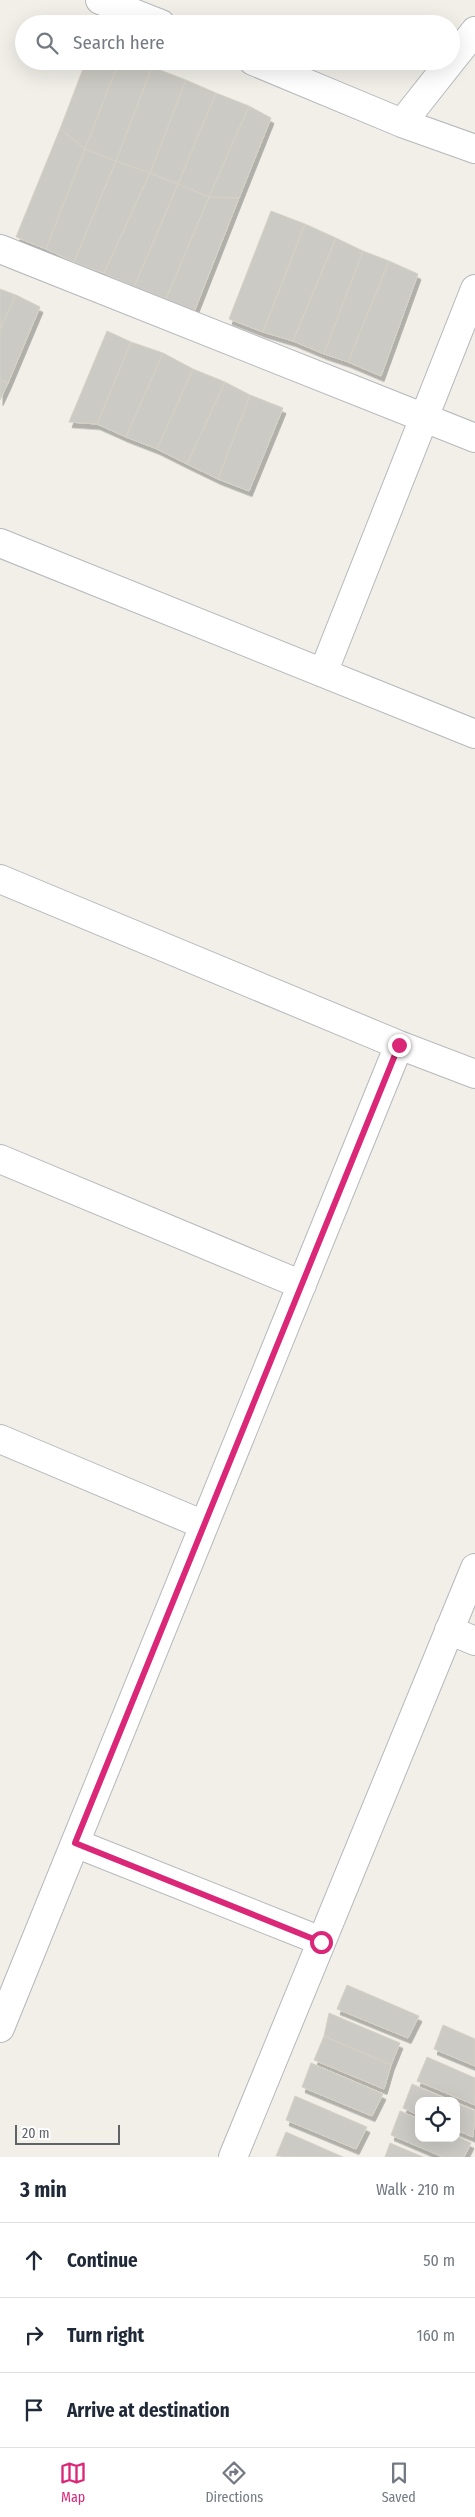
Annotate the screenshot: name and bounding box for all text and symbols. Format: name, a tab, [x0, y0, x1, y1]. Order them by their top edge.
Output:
search box	[15, 15, 460, 70]
icon: search	[33, 29, 61, 57]
text: Search here	[73, 31, 165, 54]
route end	[388, 1034, 411, 1057]
route start	[310, 1931, 333, 1954]
map controls	[415, 2097, 460, 2142]
button: locate	[415, 2097, 460, 2142]
scale bar	[15, 2122, 120, 2145]
text: 20 m	[22, 2125, 50, 2142]
text: 3 min	[20, 2177, 67, 2203]
text: Walk · 210 m	[376, 2180, 455, 2199]
icon: ahead	[20, 2246, 48, 2274]
text: Continue	[67, 2249, 138, 2272]
text: 50 m	[423, 2251, 455, 2270]
icon: right	[20, 2321, 48, 2349]
text: Turn right	[67, 2324, 144, 2347]
text: 160 m	[416, 2326, 455, 2345]
icon: arrive	[20, 2396, 48, 2424]
text: Arrive at destination	[67, 2399, 230, 2422]
tab: Map	[59, 2459, 87, 2506]
tab: Directions	[205, 2459, 263, 2506]
tab: Saved	[382, 2459, 416, 2506]

